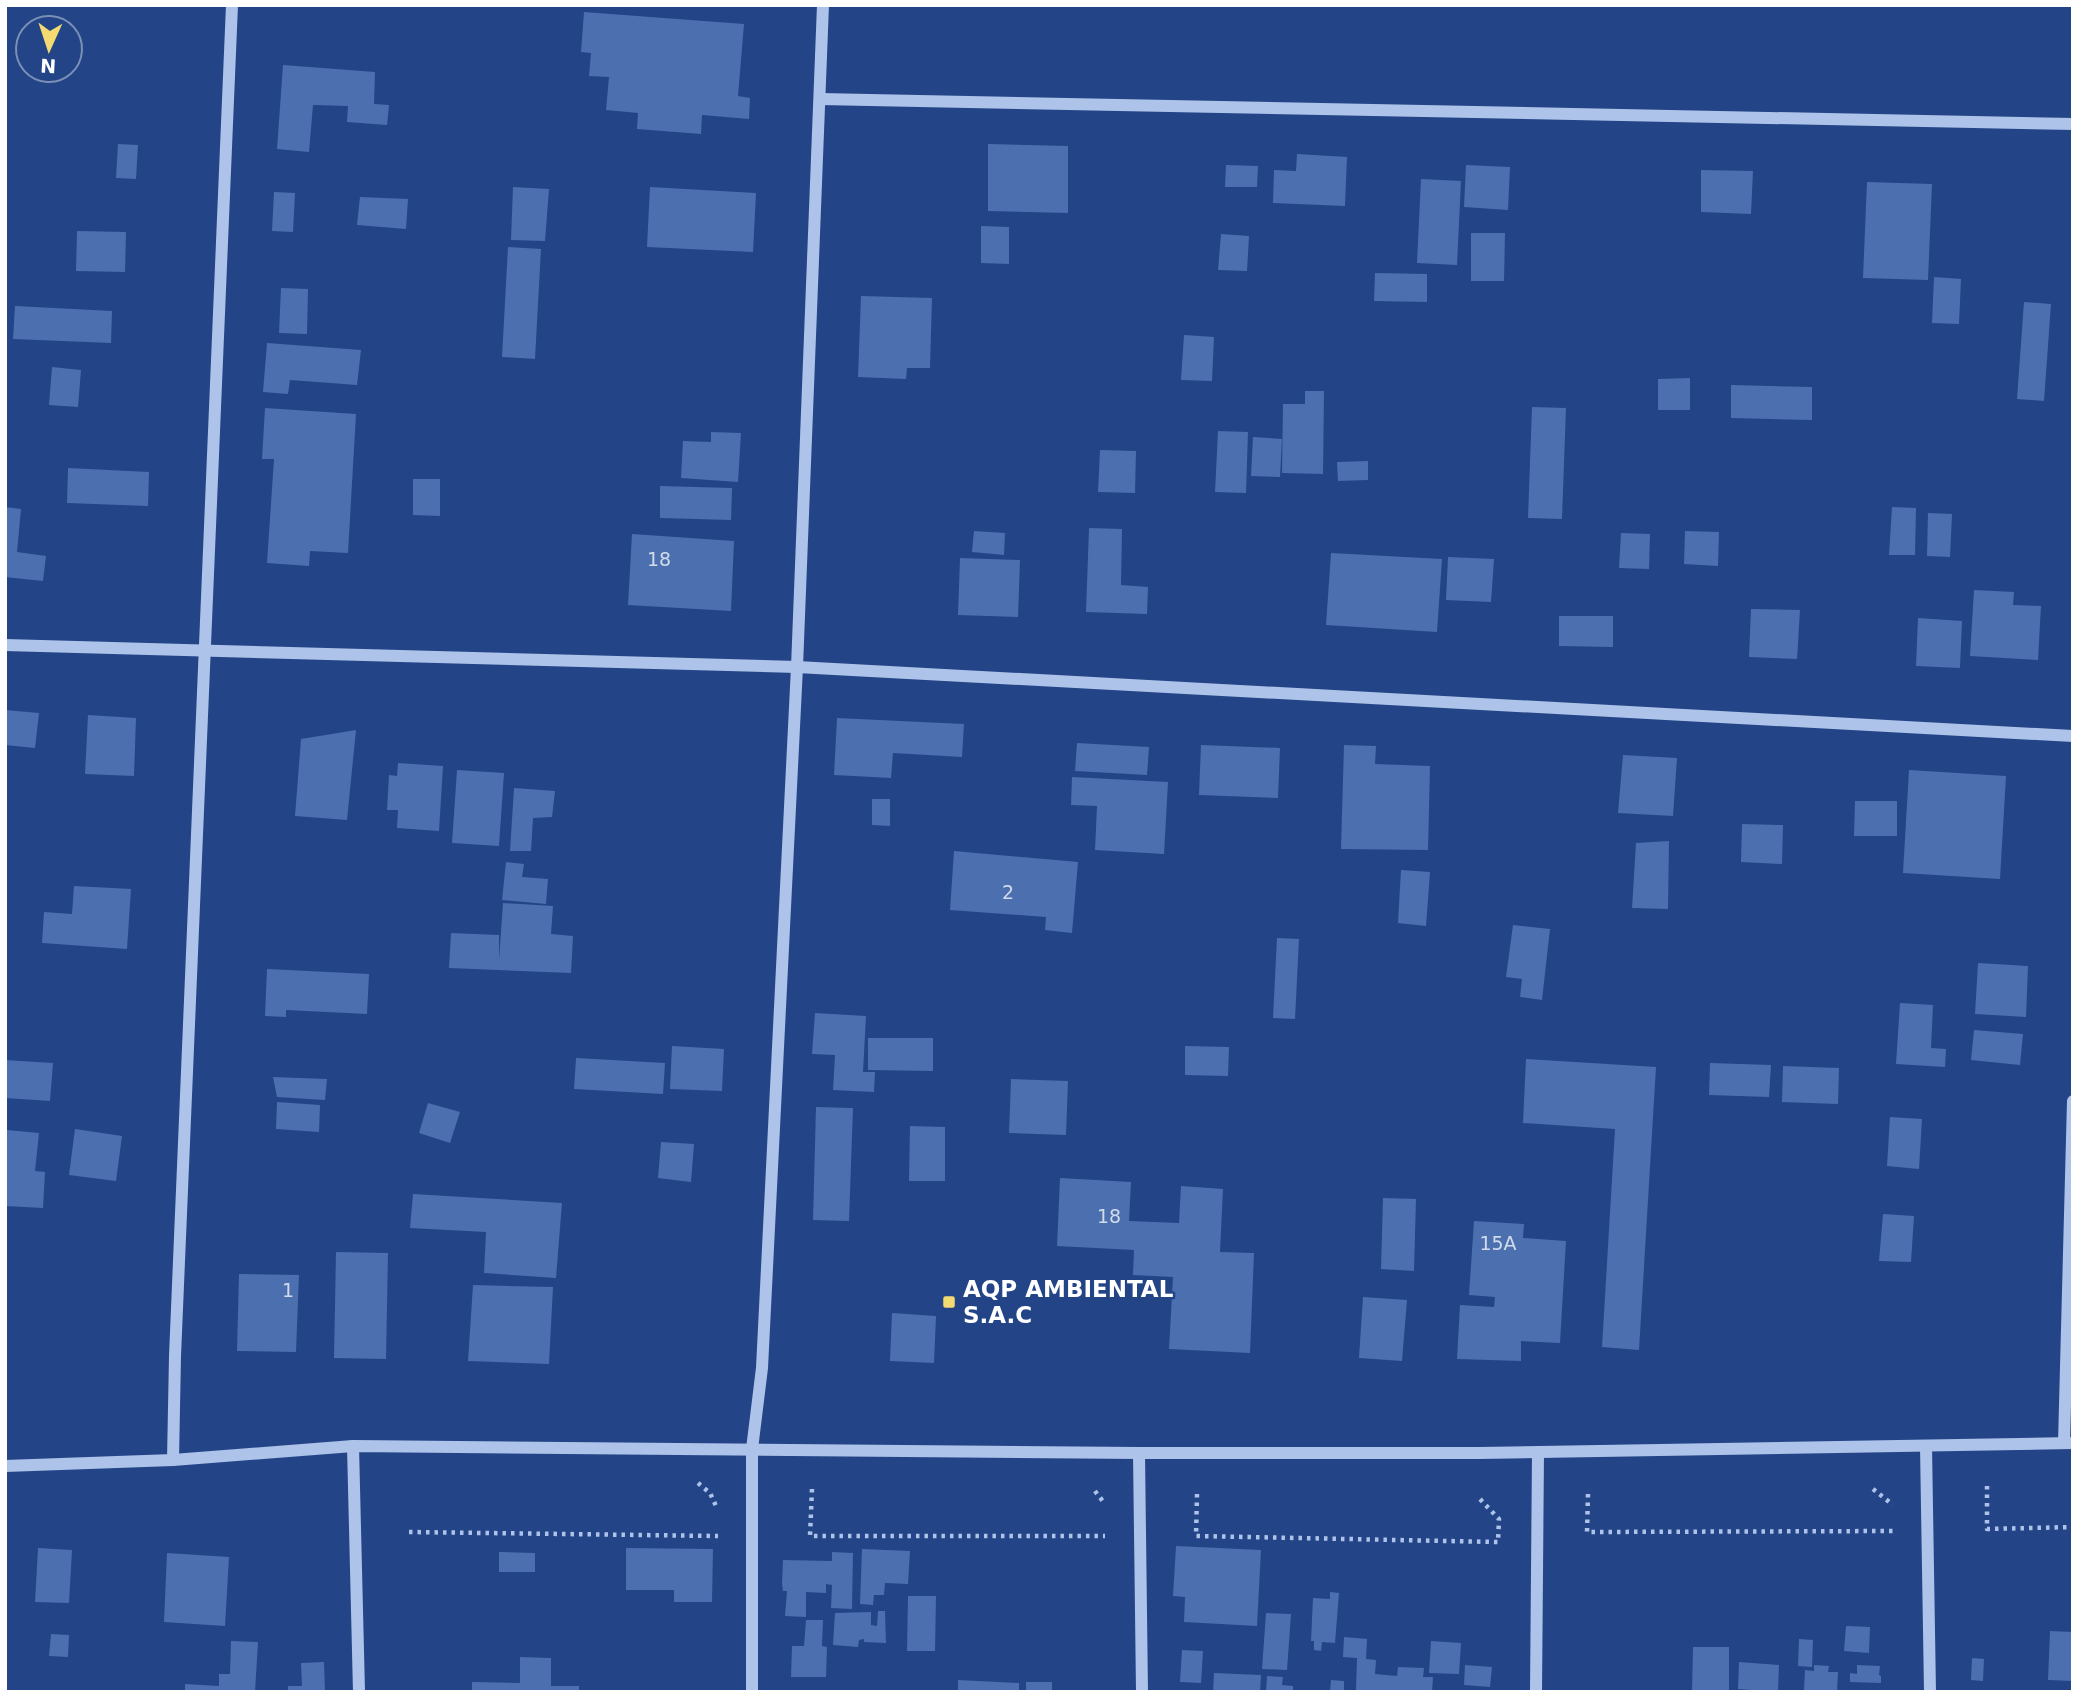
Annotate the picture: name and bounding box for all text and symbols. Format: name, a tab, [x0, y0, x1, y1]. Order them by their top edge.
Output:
north arrow	[14, 14, 84, 84]
text: N	[40, 55, 57, 77]
house number: 18	[647, 548, 671, 570]
house number: 2	[1002, 881, 1014, 903]
house number: 18	[1097, 1205, 1121, 1227]
house number: 15A	[1479, 1232, 1517, 1254]
place label: AQP AMBIENTAL S.A.C	[963, 1276, 1174, 1328]
house number: 1	[282, 1279, 294, 1301]
marker: AQP AMBIENTAL S.A.C	[941, 1294, 957, 1310]

